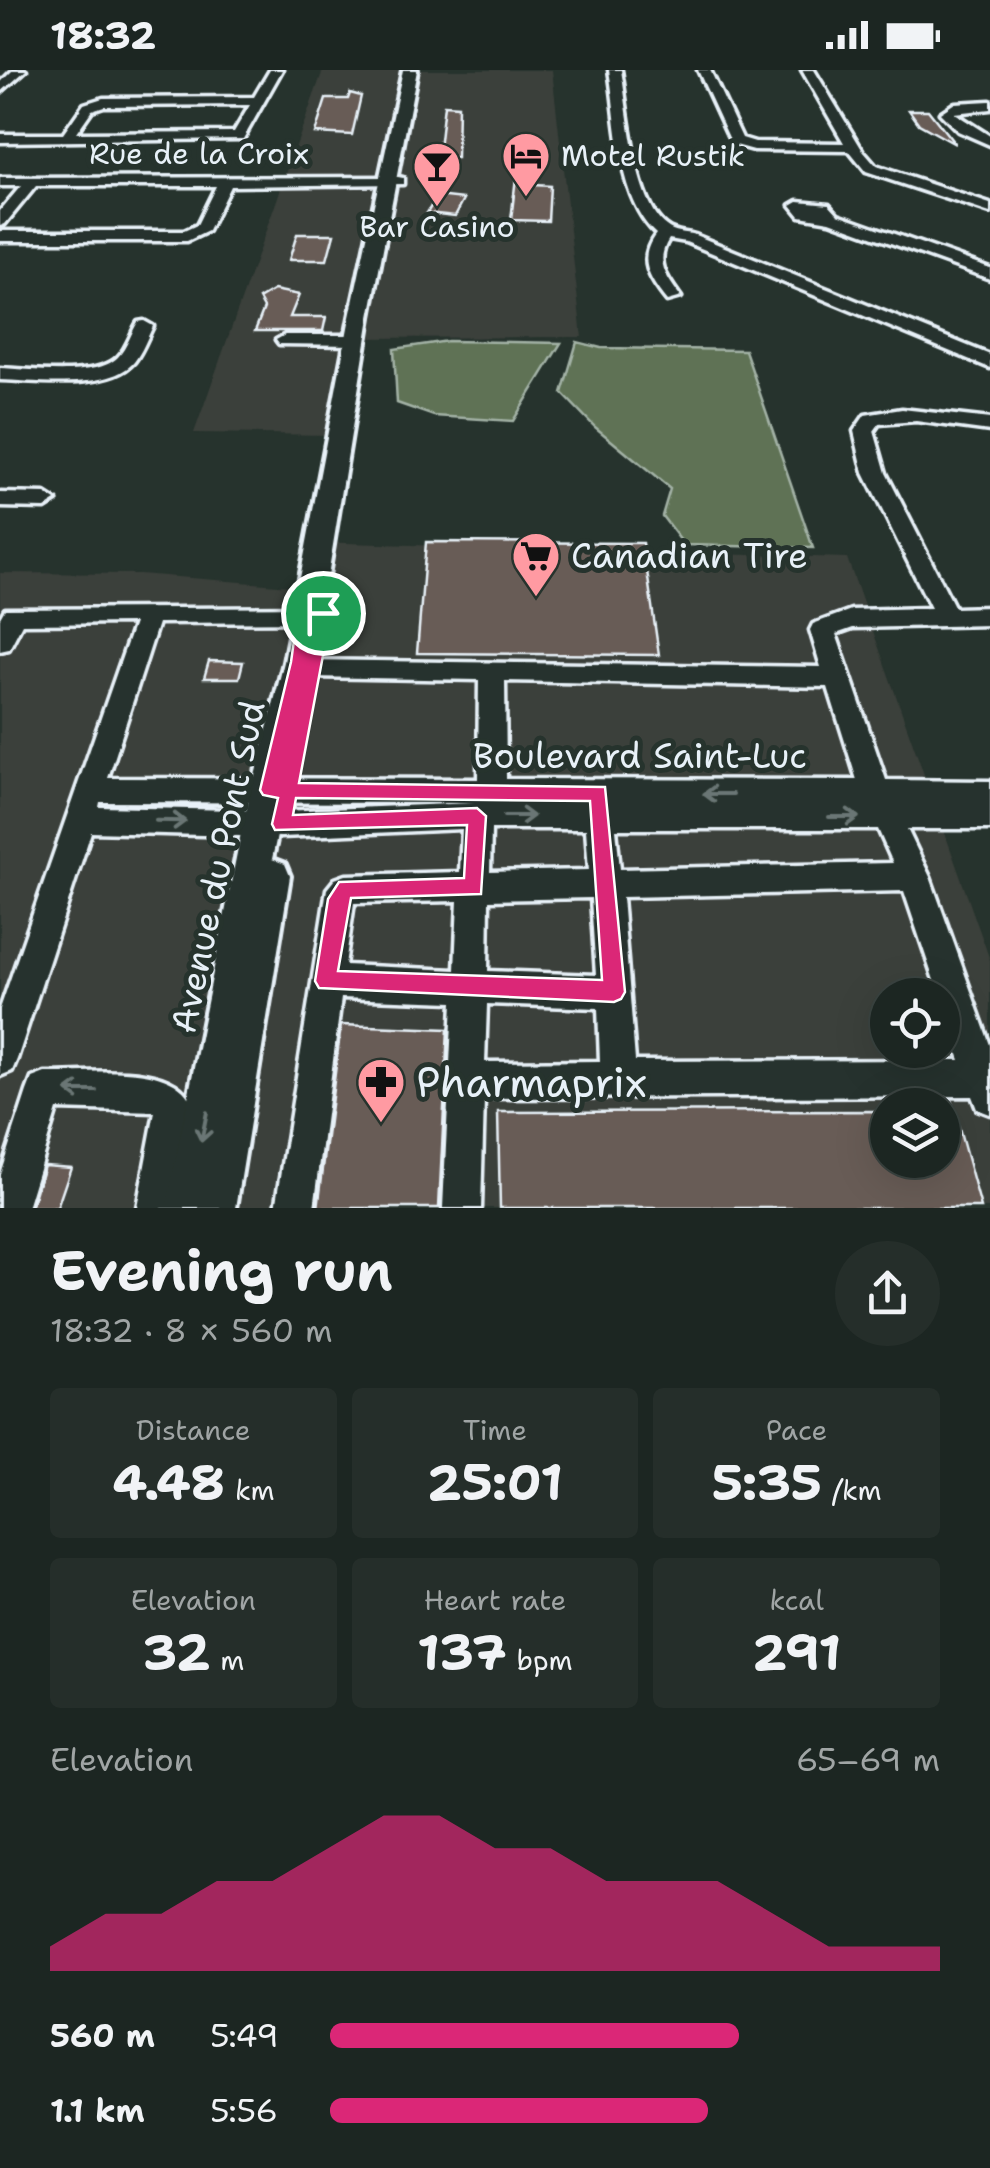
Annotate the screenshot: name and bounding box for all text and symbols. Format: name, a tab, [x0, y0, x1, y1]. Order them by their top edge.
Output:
text: 18:32	[50, 10, 156, 61]
hotel icon: Motel Rustik	[500, 130, 552, 198]
street label: Rue de la Croix	[89, 133, 309, 174]
place label: Motel Rustik	[561, 135, 745, 176]
bar icon: Bar Casino	[411, 140, 463, 208]
place label: Bar Casino	[359, 206, 515, 247]
supermarket icon: Canadian Tire	[510, 530, 562, 598]
place label: Canadian Tire	[571, 532, 808, 579]
pin	[281, 571, 366, 656]
icon: arrive	[296, 586, 351, 641]
street label: Avenue du Pont Sud	[159, 696, 276, 1037]
street label: Boulevard Saint-Luc	[473, 732, 807, 779]
one-way arrow	[702, 784, 734, 803]
one-way arrow	[502, 806, 534, 826]
one-way arrow	[826, 808, 859, 826]
one-way arrow	[155, 812, 187, 831]
map controls	[870, 978, 960, 1178]
button: locate	[870, 978, 960, 1068]
place label: Pharmaprix	[416, 1054, 647, 1110]
pharmacy icon: Pharmaprix	[355, 1056, 407, 1124]
one-way arrow	[66, 1082, 98, 1100]
button: layers	[870, 1088, 960, 1178]
one-way arrow	[194, 1111, 213, 1143]
text: Evening run	[50, 1234, 393, 1308]
button: share	[835, 1241, 940, 1346]
text: 18:32 · 8 × 560 m	[50, 1309, 333, 1352]
text: Distance	[136, 1411, 251, 1449]
text: Time	[463, 1411, 527, 1449]
text: Pace	[766, 1411, 827, 1449]
text: 4.48	[112, 1449, 225, 1516]
text: 25:01	[427, 1449, 563, 1516]
text: 5:35	[712, 1449, 822, 1516]
text: km	[225, 1471, 275, 1509]
text: /km	[822, 1471, 882, 1509]
text: Elevation	[131, 1581, 256, 1619]
text: Heart rate	[424, 1581, 566, 1619]
text: kcal	[769, 1581, 824, 1619]
text: 32	[142, 1619, 211, 1686]
text: 137	[417, 1619, 507, 1686]
text: 291	[752, 1619, 841, 1686]
text: m	[211, 1641, 244, 1679]
text: bpm	[507, 1641, 573, 1679]
text: Elevation	[50, 1738, 193, 1781]
text: 65–69 m	[796, 1738, 940, 1781]
text: 560 m	[50, 2014, 155, 2057]
text: 5:49	[210, 2014, 279, 2057]
text: 1.1 km	[50, 2089, 145, 2132]
text: 5:56	[210, 2089, 278, 2132]

